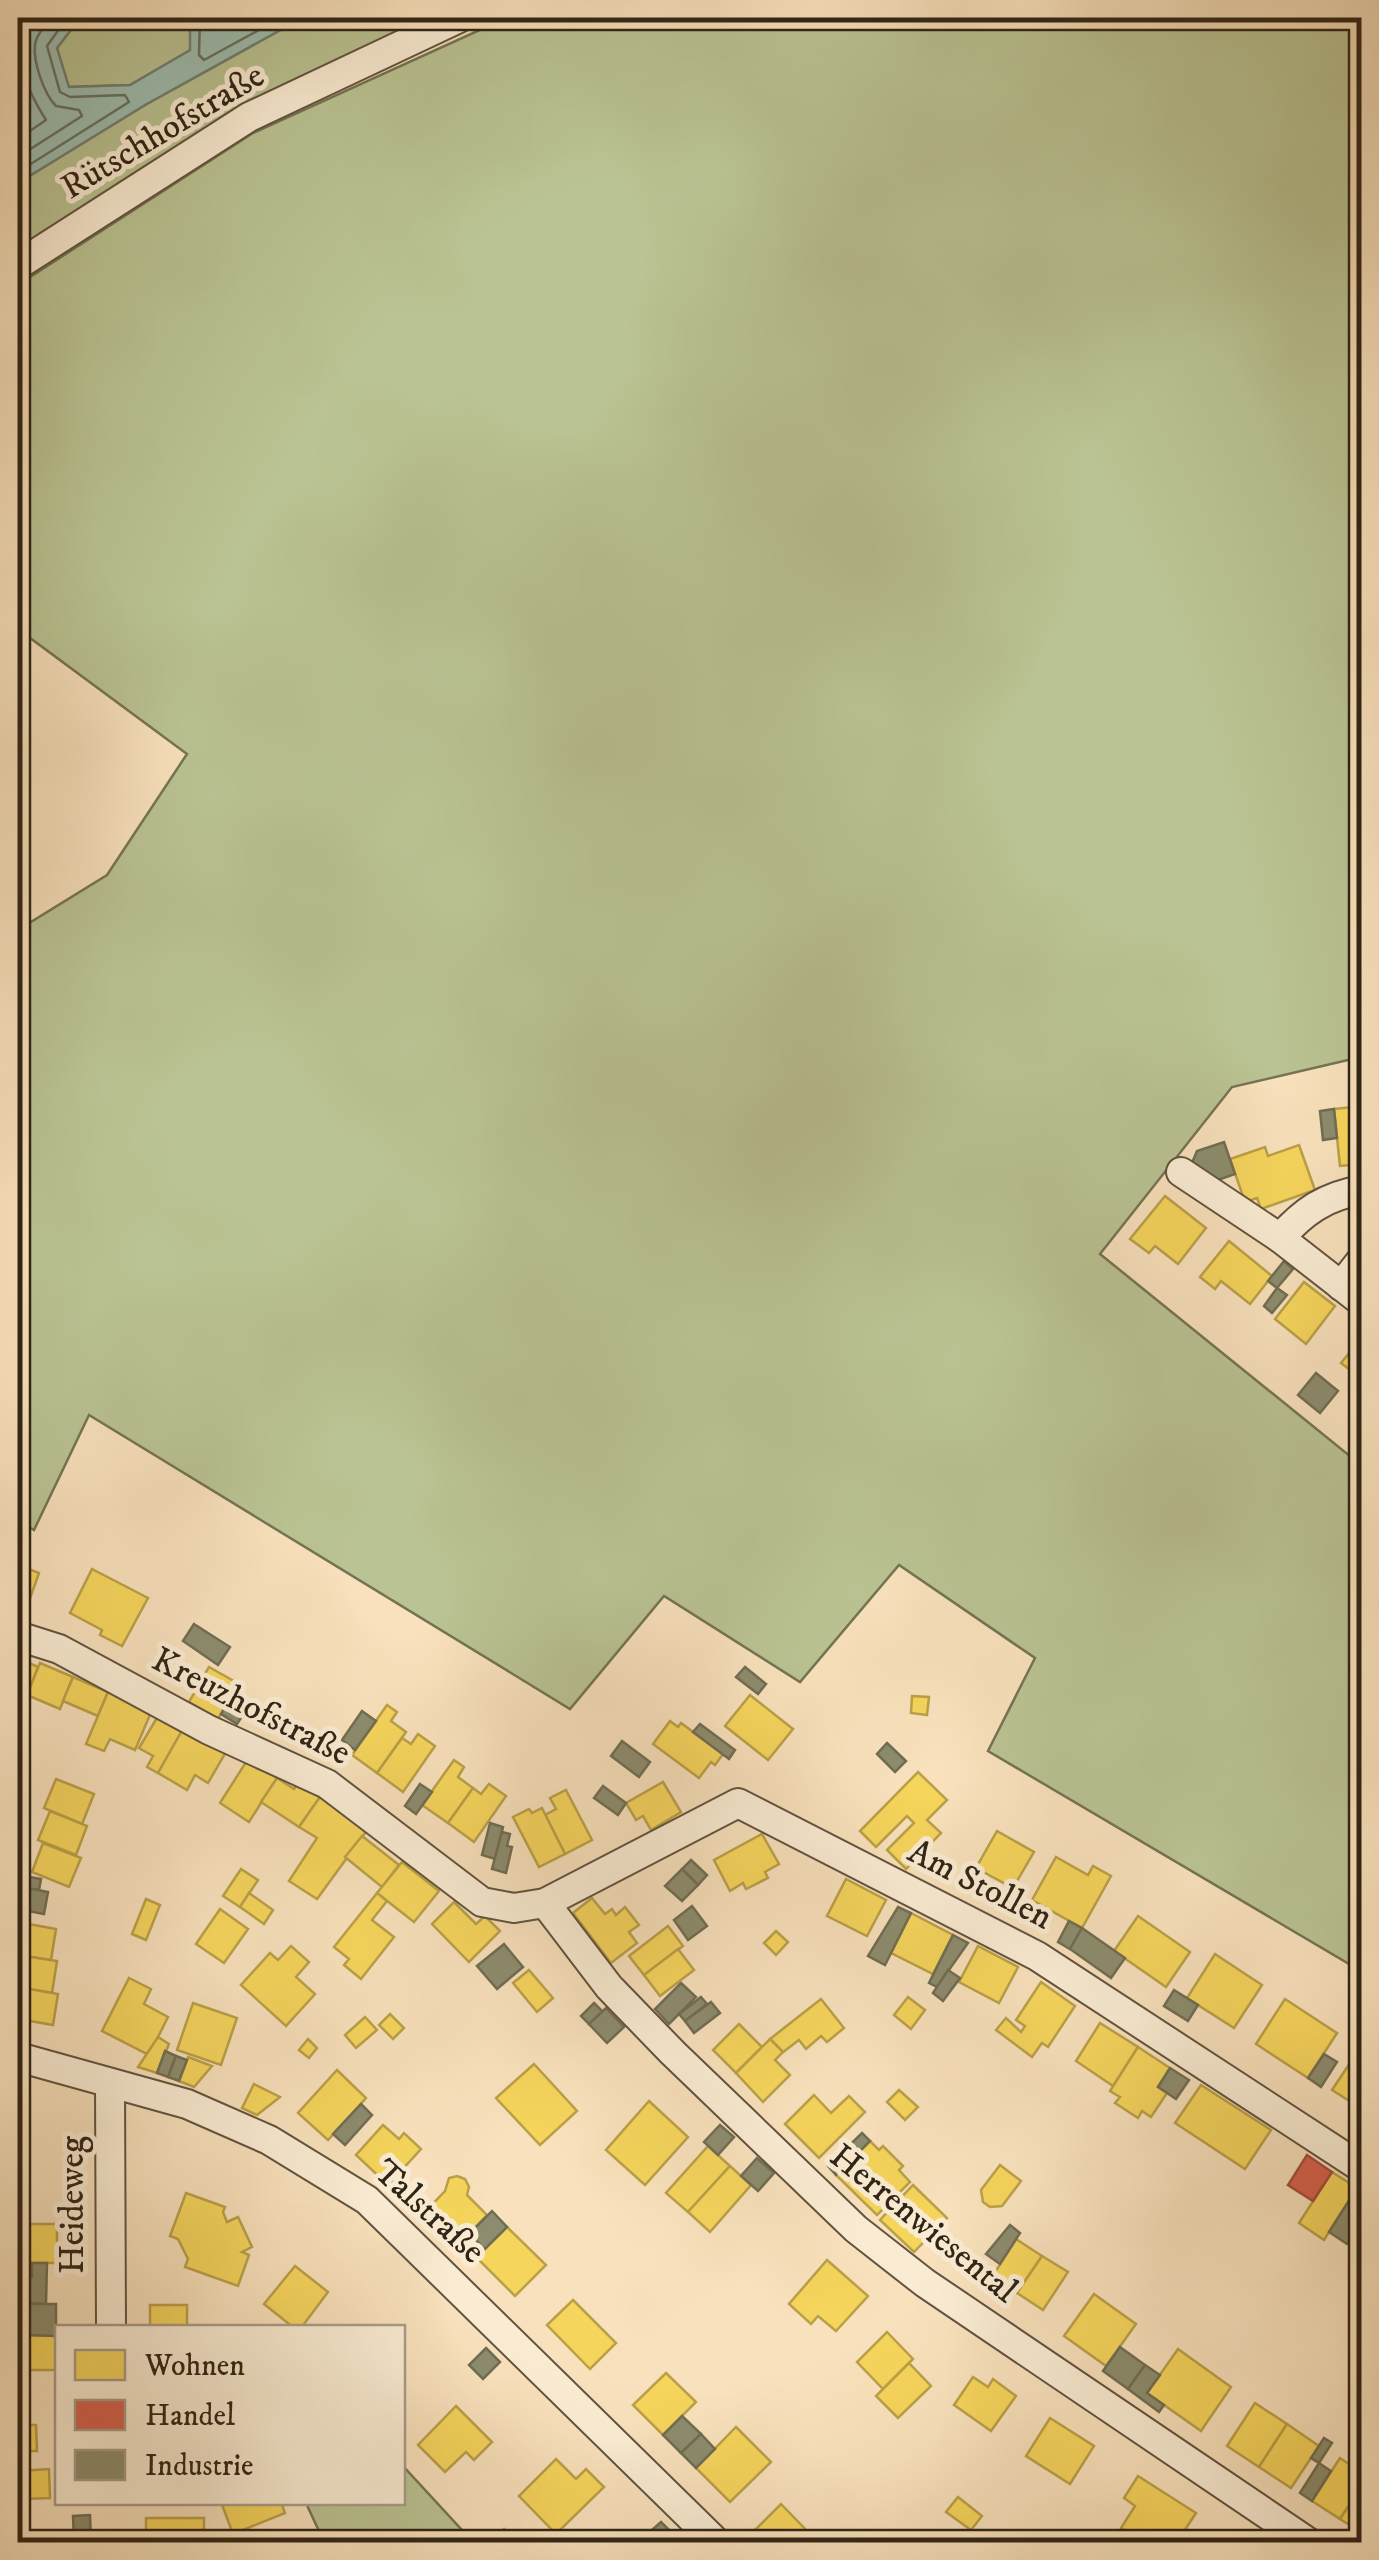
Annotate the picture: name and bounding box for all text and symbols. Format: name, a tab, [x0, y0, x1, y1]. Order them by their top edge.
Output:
street label: Rütschhofstraße	[53, 54, 273, 210]
street label: Kreuzhofstraße	[144, 1638, 358, 1776]
street label: Am Stollen	[900, 1830, 1060, 1940]
street label: Heideweg	[51, 2135, 95, 2274]
street label: Herrenwiesental	[820, 2135, 1026, 2313]
street label: Talstraße	[364, 2150, 494, 2274]
legend	[55, 2325, 405, 2505]
text: Wohnen	[144, 2348, 245, 2385]
text: Handel	[145, 2398, 235, 2435]
text: Industrie	[145, 2448, 253, 2485]

